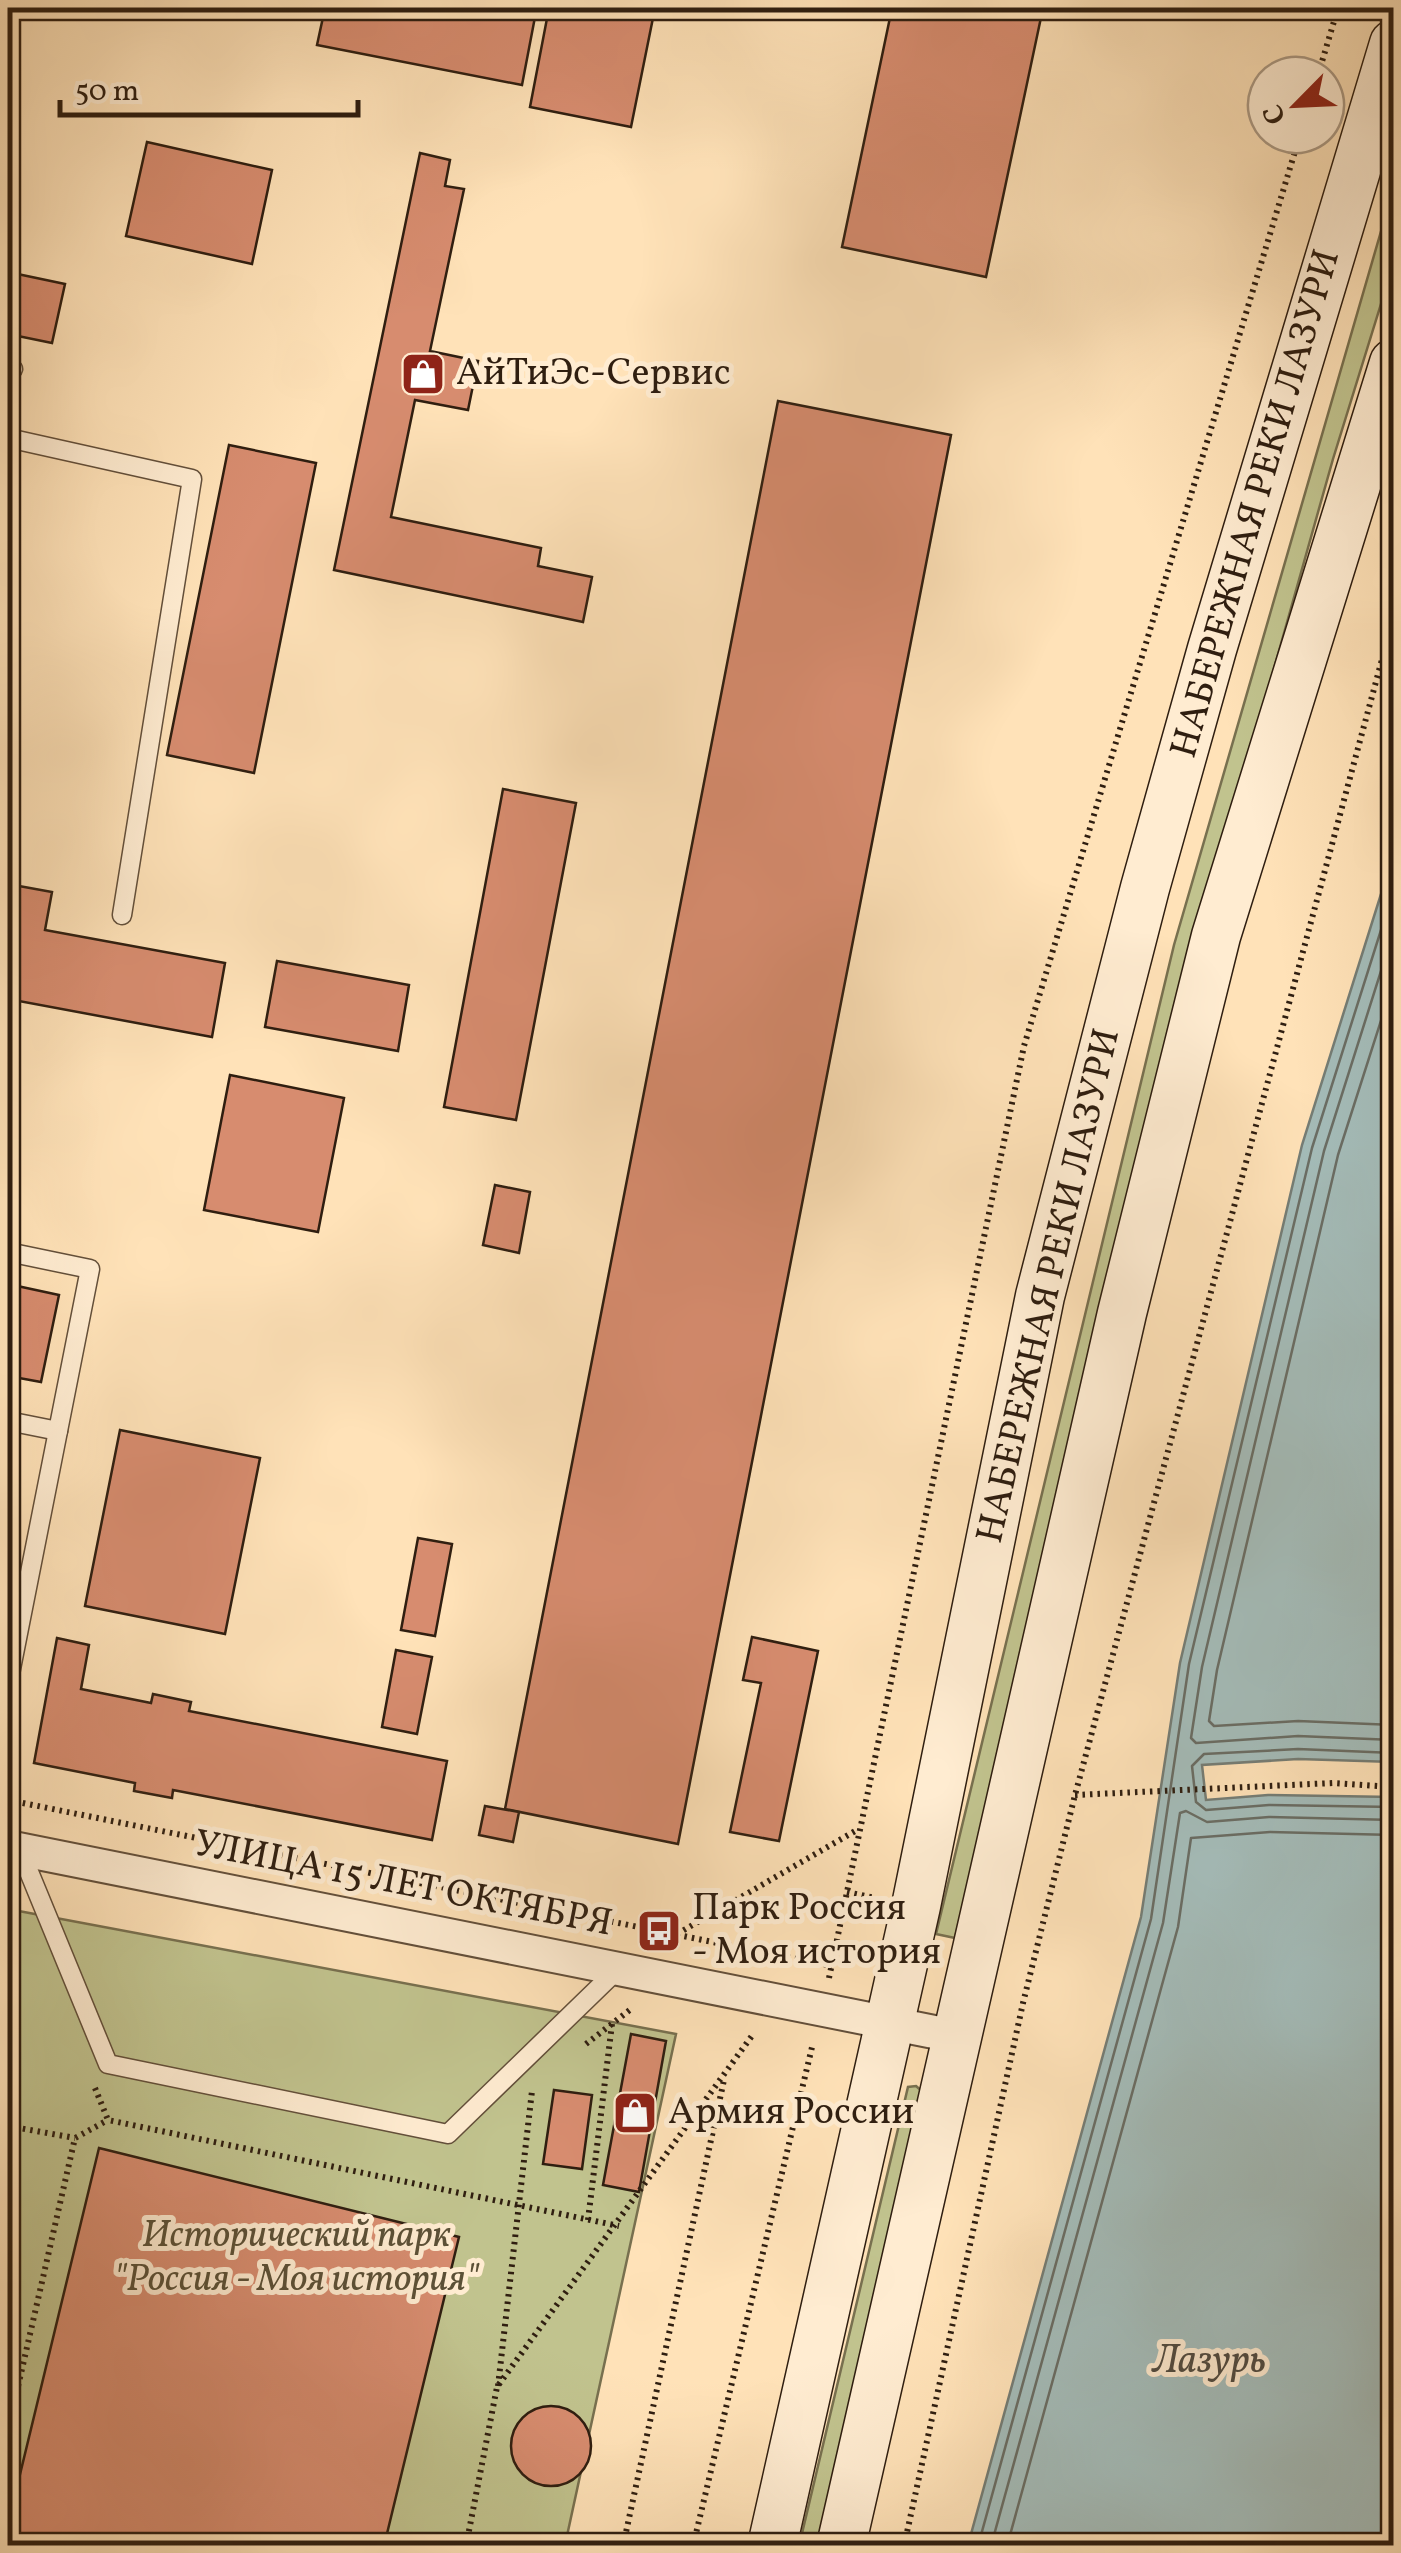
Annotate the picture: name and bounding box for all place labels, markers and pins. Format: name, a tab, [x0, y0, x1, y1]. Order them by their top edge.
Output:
place label: АйТиЭс-Сервис	[456, 348, 731, 401]
shop icon: АйТиЭс-Сервис	[400, 351, 446, 397]
place label: Парк Россия - Моя история	[692, 1883, 941, 1980]
bus stop icon: Парк Россия - Моя история	[636, 1908, 682, 1954]
place label: Армия России	[668, 2087, 914, 2140]
shop icon: Армия России	[612, 2090, 658, 2136]

